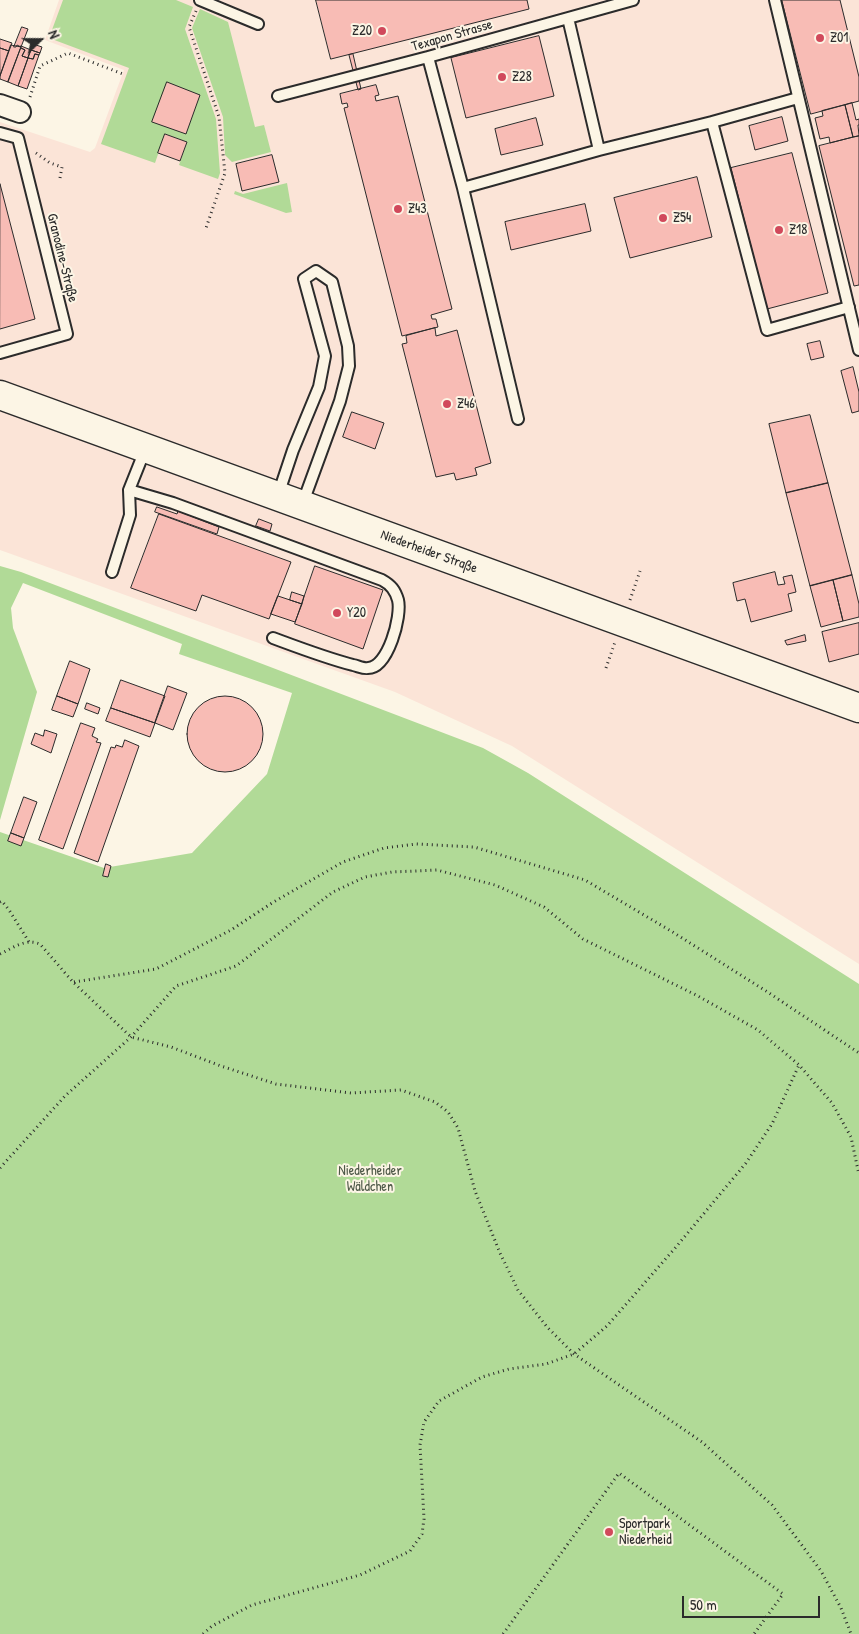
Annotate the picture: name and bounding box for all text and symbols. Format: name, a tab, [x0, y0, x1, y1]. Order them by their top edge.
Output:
north arrow	[15, 15, 65, 65]
street label: Texapon Strasse	[410, 16, 494, 56]
place label: Z20	[352, 23, 372, 39]
marker: Z20	[376, 25, 388, 37]
text: N	[44, 27, 65, 41]
place label: Z01	[830, 30, 848, 46]
marker: Z01	[814, 32, 826, 44]
place label: Z28	[512, 69, 532, 85]
marker: Z28	[496, 71, 508, 83]
place label: Z43	[408, 201, 427, 217]
marker: Z43	[392, 203, 404, 215]
place label: Z54	[673, 210, 691, 226]
street label: Granodine-Straße	[43, 212, 81, 304]
marker: Z54	[657, 212, 669, 224]
place label: Z18	[789, 222, 807, 238]
marker: Z18	[773, 224, 785, 236]
place label: Z46	[457, 396, 475, 412]
marker: Z46	[441, 398, 453, 410]
street label: Niederheider Straße	[378, 527, 480, 577]
place label: Y20	[347, 605, 366, 621]
marker: Y20	[331, 607, 343, 619]
park label: Niederheider Wäldchen	[338, 1163, 402, 1196]
place label: Sportpark Niederheid	[619, 1516, 672, 1548]
marker: Sportpark Niederheid	[603, 1526, 615, 1538]
scale bar	[684, 1586, 822, 1618]
text: 50 m	[690, 1594, 717, 1615]

